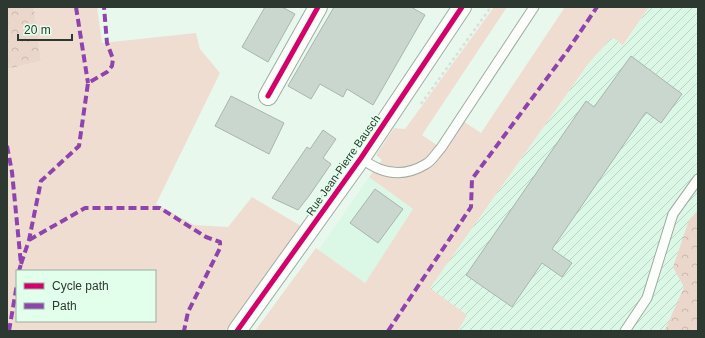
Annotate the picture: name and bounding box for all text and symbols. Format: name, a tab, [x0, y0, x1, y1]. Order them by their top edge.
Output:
scale bar	[18, 16, 72, 42]
text: 20 m	[24, 23, 51, 37]
street label: Rue Jean-Pierre Bausch	[304, 112, 382, 218]
legend	[16, 270, 156, 322]
text: Cycle path	[52, 279, 109, 293]
text: Path	[52, 299, 77, 313]

